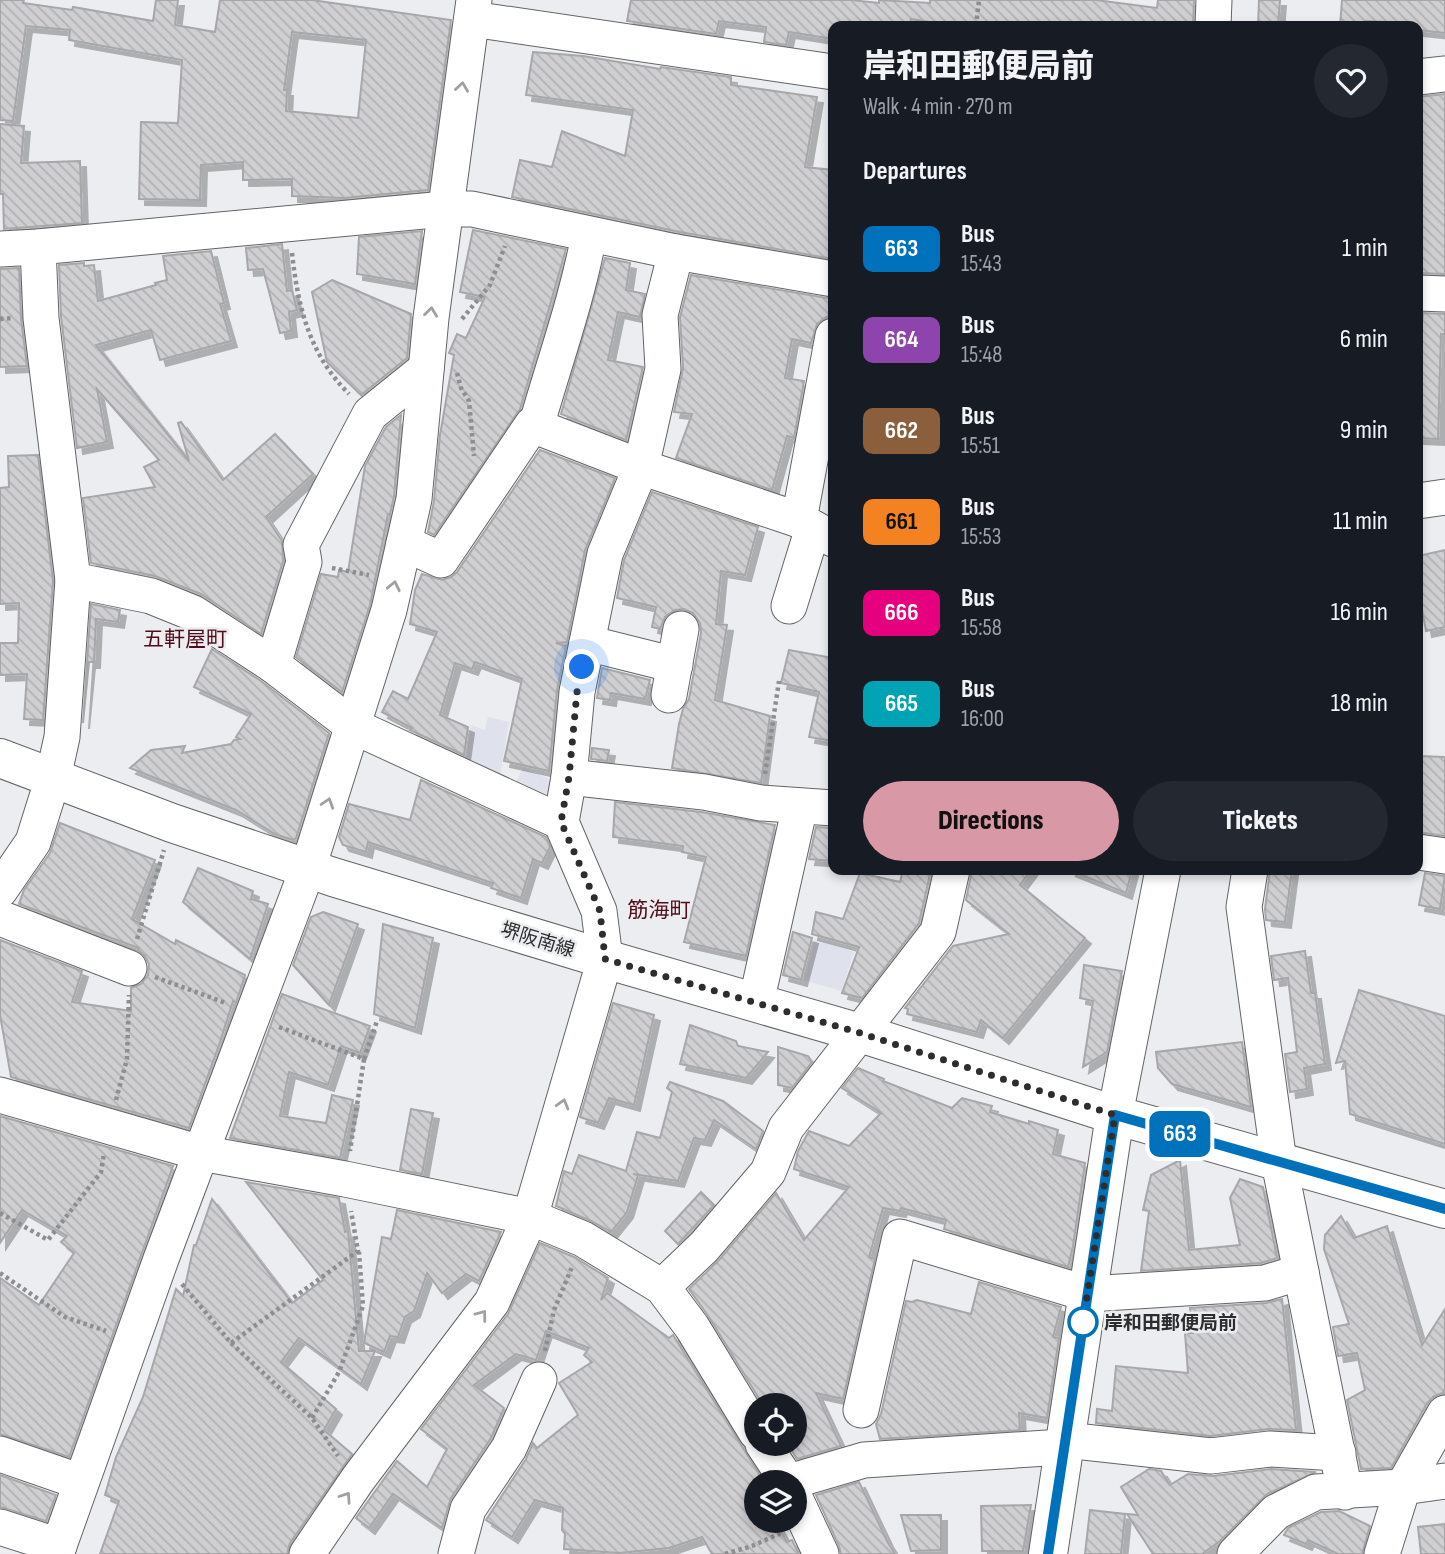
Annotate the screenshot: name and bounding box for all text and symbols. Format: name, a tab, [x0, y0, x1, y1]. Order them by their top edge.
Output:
button: heart	[1314, 44, 1388, 118]
text: 岸和田郵便局前	[863, 47, 1094, 87]
one-way arrow	[455, 81, 470, 93]
text: Walk · 4 min · 270 m	[863, 93, 1013, 121]
text: Departures	[863, 156, 967, 187]
text: Bus	[961, 219, 995, 250]
text: 1 min	[1342, 233, 1388, 264]
text: 663	[885, 234, 918, 263]
text: 15:43	[961, 250, 1002, 278]
one-way arrow	[424, 306, 439, 318]
text: Bus	[961, 310, 995, 341]
text: 6 min	[1340, 324, 1388, 355]
text: 664	[884, 325, 919, 354]
text: 15:48	[961, 341, 1002, 369]
text: Bus	[961, 401, 995, 432]
text: 9 min	[1340, 415, 1388, 446]
text: 662	[885, 416, 918, 445]
text: 15:51	[961, 432, 1000, 460]
text: Bus	[961, 492, 995, 523]
text: 11 min	[1333, 506, 1388, 537]
text: 661	[885, 507, 918, 536]
text: 15:53	[961, 523, 1001, 551]
one-way arrow	[386, 580, 401, 592]
text: Bus	[961, 583, 995, 614]
text: 16 min	[1331, 597, 1388, 628]
text: 666	[885, 598, 918, 627]
text: 15:58	[961, 614, 1002, 642]
district label: 五軒屋町	[143, 627, 227, 652]
your location	[564, 649, 599, 684]
text: Bus	[961, 674, 995, 705]
text: 18 min	[1331, 688, 1388, 719]
text: 665	[885, 689, 918, 718]
text: 16:00	[961, 705, 1004, 733]
button: Directions	[863, 781, 1119, 861]
button: Tickets	[1133, 781, 1388, 861]
one-way arrow	[320, 798, 334, 810]
district label: 筋海町	[628, 898, 691, 923]
street label: 堺阪南線	[498, 918, 577, 963]
one-way arrow	[555, 1098, 569, 1110]
line badge: 663	[1140, 1111, 1220, 1157]
text: 663	[1163, 1119, 1197, 1148]
marker: 岸和田郵便局前	[1068, 1307, 1098, 1337]
one-way arrow	[473, 1310, 486, 1323]
place label: 岸和田郵便局前	[1104, 1312, 1237, 1335]
map controls	[744, 1393, 807, 1533]
button: locate	[744, 1393, 807, 1456]
button: layers	[744, 1470, 807, 1533]
one-way arrow	[338, 1492, 351, 1505]

